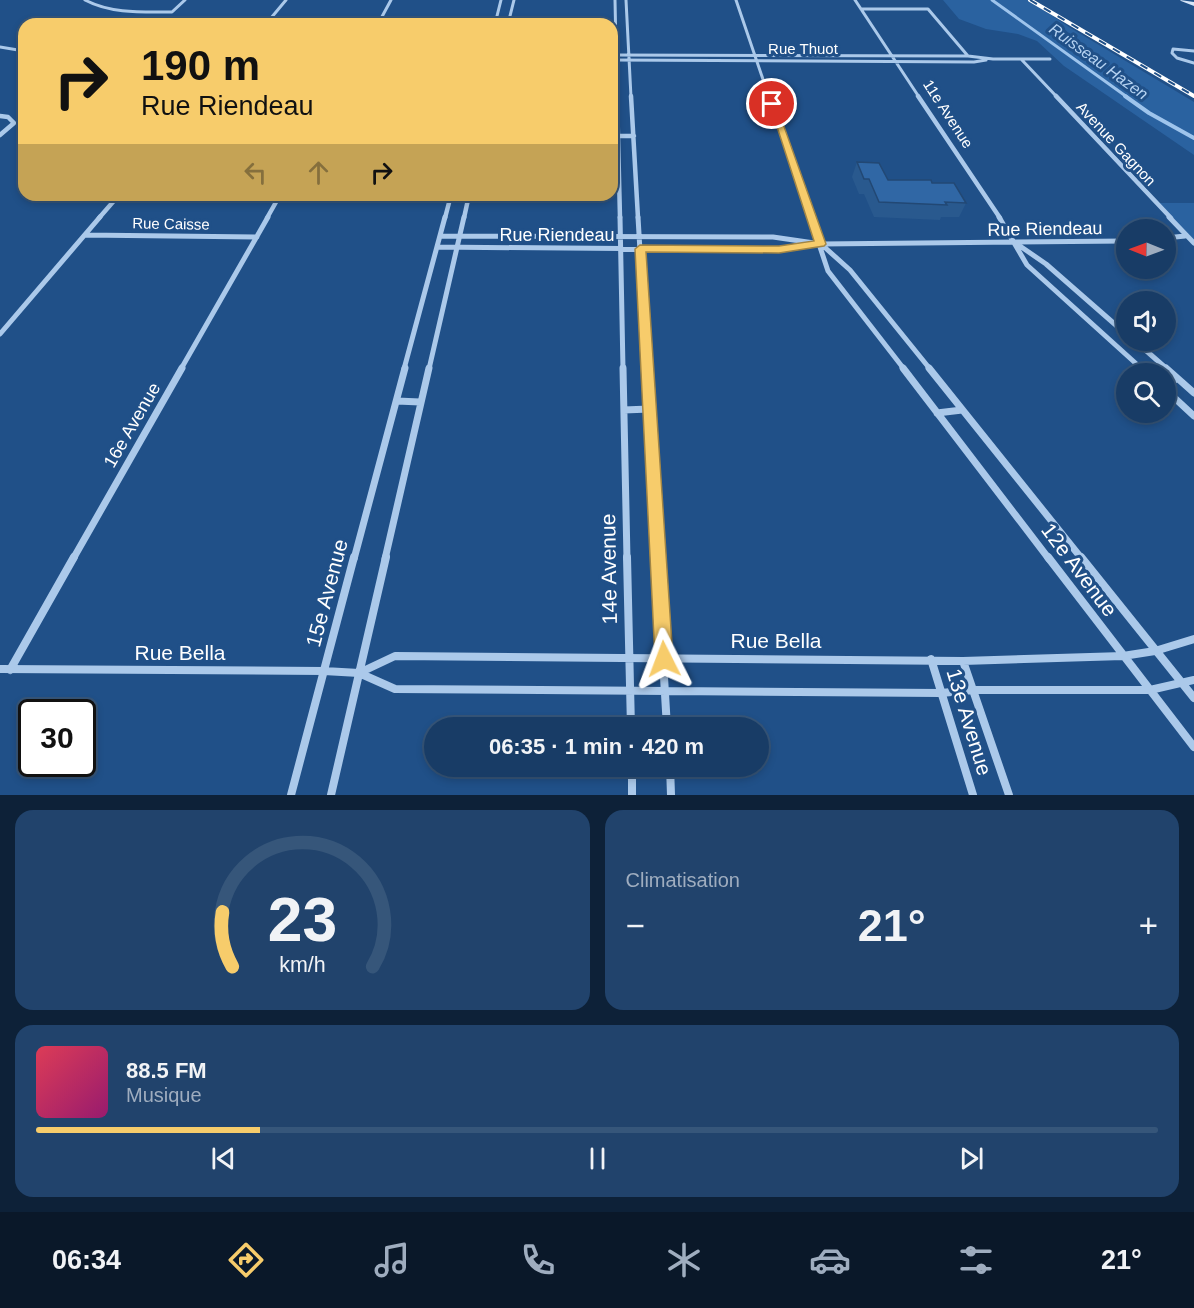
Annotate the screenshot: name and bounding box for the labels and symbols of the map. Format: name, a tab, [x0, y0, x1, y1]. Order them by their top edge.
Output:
water label: Ruisseau Hazen	[1046, 20, 1151, 103]
street label: Rue Thuot	[768, 40, 839, 57]
street label: 11e Avenue	[920, 76, 977, 151]
pin	[746, 78, 797, 129]
street label: Avenue Gagnon	[1073, 98, 1159, 189]
street label: Rue Caisse	[132, 214, 210, 233]
street label: Rue Riendeau	[987, 218, 1103, 240]
north arrow	[1116, 219, 1176, 279]
street label: Rue Riendeau	[499, 225, 615, 245]
street label: 16e Avenue	[100, 379, 164, 471]
street label: 14e Avenue	[596, 514, 621, 624]
street label: 12e Avenue	[1037, 519, 1122, 621]
street label: 15e Avenue	[301, 536, 352, 649]
position arrow	[632, 627, 696, 691]
street label: Rue Bella	[730, 629, 822, 652]
street label: Rue Bella	[134, 641, 226, 664]
street label: 13e Avenue	[942, 666, 997, 778]
speed limit sign: 30	[18, 699, 96, 777]

